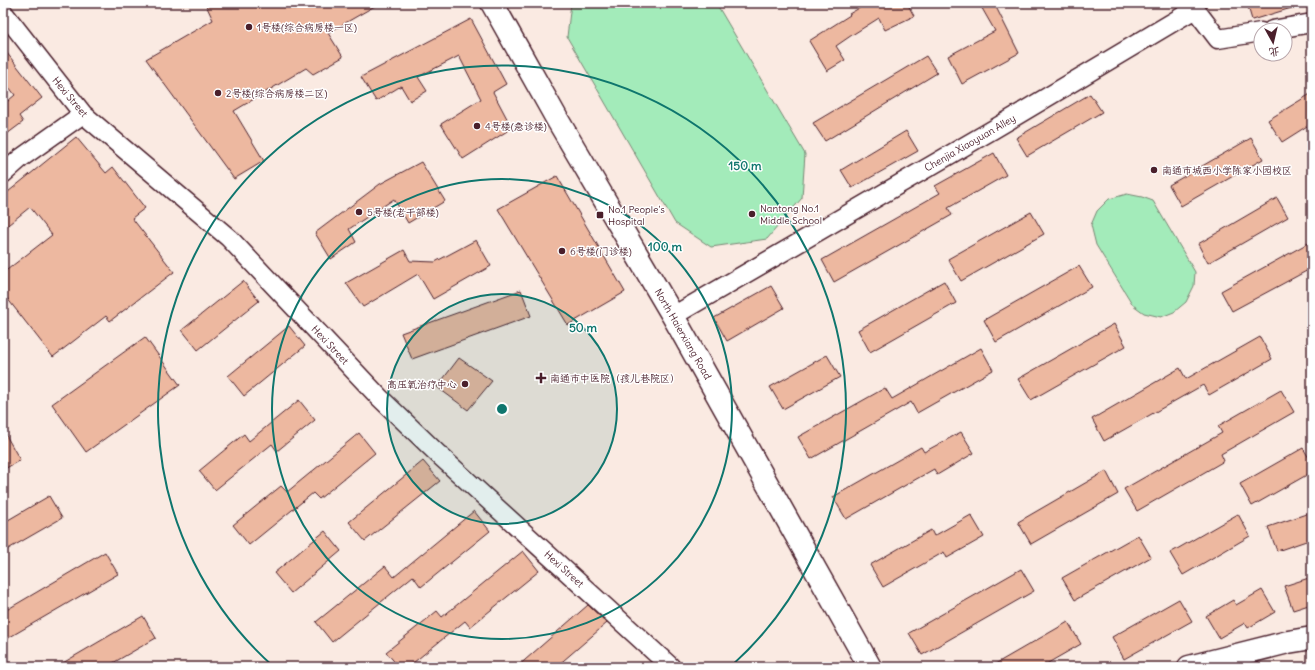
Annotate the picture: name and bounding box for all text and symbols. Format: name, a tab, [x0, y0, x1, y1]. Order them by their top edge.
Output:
place label: 1号楼(综合病房楼一区)	[257, 21, 357, 34]
marker: 1号楼(综合病房楼一区)	[244, 22, 254, 32]
north arrow	[1253, 22, 1293, 62]
text: 北	[1268, 44, 1281, 60]
street label: Hexi Street	[49, 74, 91, 120]
place label: 2号楼(综合病房楼二区)	[226, 87, 328, 100]
marker: 2号楼(综合病房楼二区)	[213, 88, 223, 98]
street label: Chenjia Xiaoyuan Alley	[922, 112, 1018, 174]
place label: 4号楼(急诊楼)	[485, 120, 547, 133]
marker: 4号楼(急诊楼)	[472, 121, 482, 131]
text: 150 m	[729, 158, 762, 173]
place label: 南通市城西小学陈家小园校区	[1162, 164, 1292, 177]
marker: 南通市城西小学陈家小园校区	[1149, 165, 1159, 175]
place label: Nantong No.1 Middle School	[760, 202, 822, 227]
place label: No.1 People's Hospital	[608, 203, 665, 228]
place label: 5号楼(老干部楼)	[367, 206, 439, 219]
marker: 5号楼(老干部楼)	[354, 207, 364, 217]
marker: Nantong No.1 Middle School	[747, 209, 757, 219]
marker: No.1 People's Hospital	[595, 210, 605, 220]
text: 100 m	[648, 239, 682, 254]
place label: 6号楼(门诊楼)	[570, 245, 632, 258]
marker: 6号楼(门诊楼)	[557, 246, 567, 256]
street label: North Haierxiang Road	[652, 286, 714, 382]
text: 50 m	[569, 320, 598, 335]
street label: Hexi Street	[309, 323, 352, 368]
marker: 南通市中医院（孩儿巷院区）	[535, 372, 547, 384]
place label: 南通市中医院（孩儿巷院区）	[550, 372, 680, 385]
place label: 高压氧治疗中心	[387, 378, 457, 391]
marker: 高压氧治疗中心	[460, 379, 470, 389]
centre of rings	[495, 402, 509, 416]
street label: Hexi Street	[542, 548, 587, 591]

